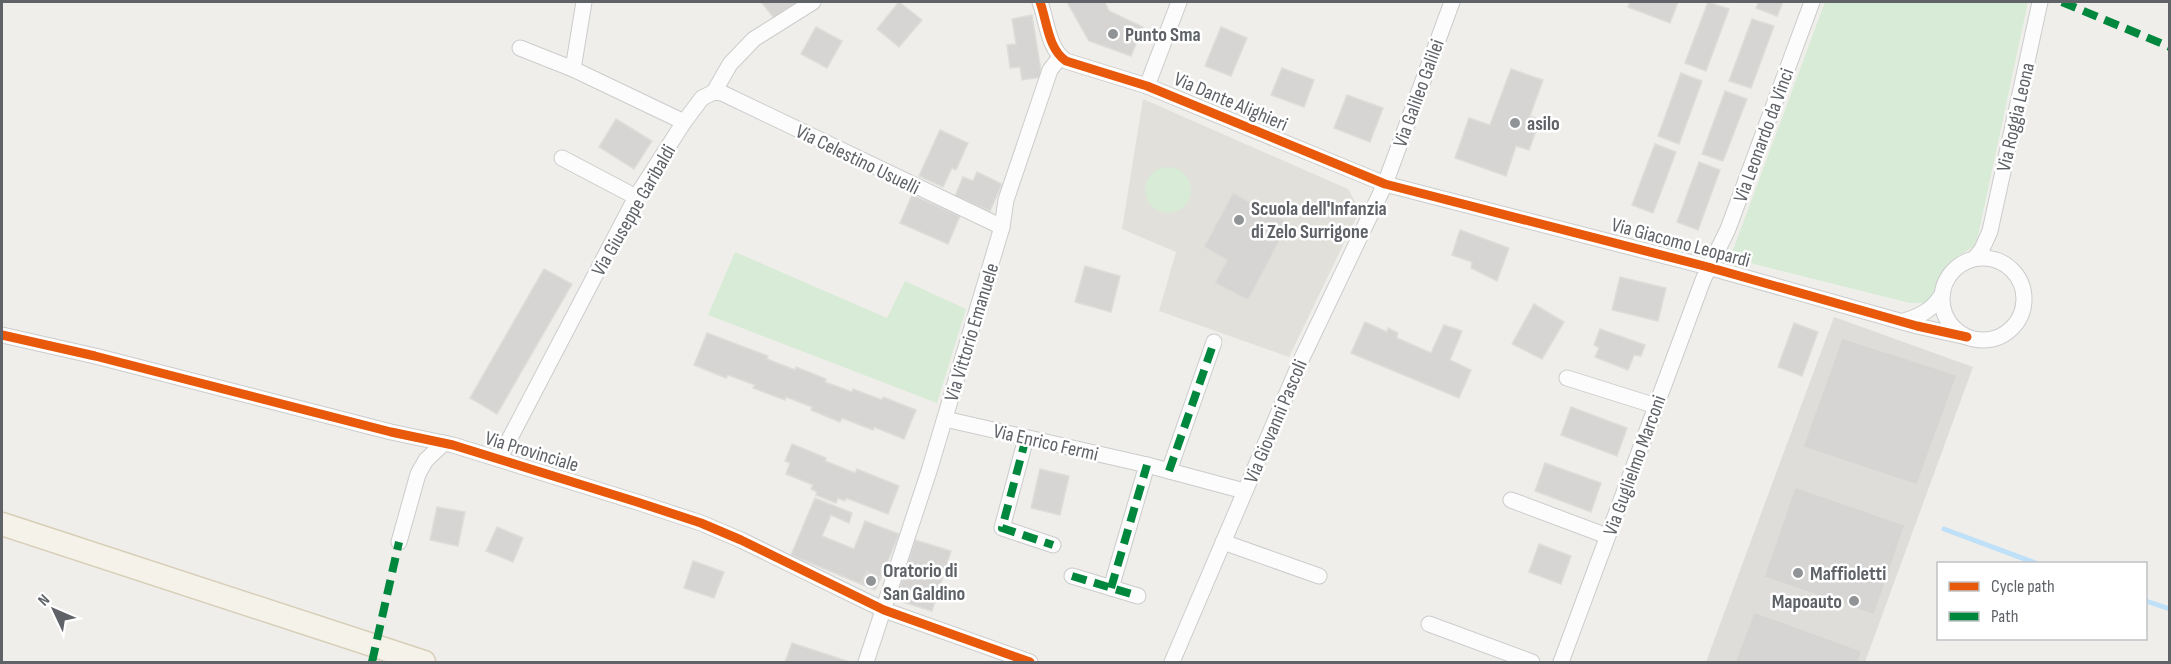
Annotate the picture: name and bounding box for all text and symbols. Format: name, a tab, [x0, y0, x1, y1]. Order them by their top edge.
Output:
place label: Punto Sma	[1125, 23, 1201, 47]
marker: Punto Sma	[1106, 27, 1120, 41]
street label: Via Galileo Galilei	[1388, 36, 1450, 151]
street label: Via Roggia Leona	[1992, 60, 2040, 174]
street label: Via Leonardo da Vinci	[1729, 65, 1799, 206]
street label: Via Dante Alighieri	[1170, 67, 1291, 137]
place label: asilo	[1527, 112, 1560, 136]
marker: asilo	[1508, 116, 1522, 130]
street label: Via Celestino Usuelli	[792, 120, 924, 200]
street label: Via Giuseppe Garibaldi	[587, 141, 681, 280]
place label: Scuola dell'Infanzia di Zelo Surrigone	[1251, 197, 1387, 244]
marker: Scuola dell'Infanzia di Zelo Surrigone	[1232, 213, 1246, 227]
street label: Via Giacomo Leopardi	[1609, 213, 1753, 273]
street label: Via Vittorio Emanuele	[940, 260, 1004, 404]
street label: Via Giovanni Pascoli	[1239, 356, 1313, 487]
street label: Via Guglielmo Marconi	[1598, 392, 1671, 539]
street label: Via Enrico Fermi	[991, 419, 1101, 467]
street label: Via Provinciale	[482, 426, 582, 478]
place label: Oratorio di San Galdino	[883, 559, 965, 606]
place label: Maffioletti	[1810, 562, 1886, 586]
legend	[1937, 562, 2147, 640]
marker: Maffioletti	[1791, 566, 1805, 580]
marker: Oratorio di San Galdino	[864, 574, 878, 588]
text: Cycle path	[1991, 576, 2055, 597]
north arrow	[24, 580, 84, 640]
place label: Mapoauto	[1772, 590, 1842, 614]
text: N	[34, 591, 54, 610]
marker: Mapoauto	[1847, 594, 1861, 608]
text: Path	[1991, 606, 2019, 627]

